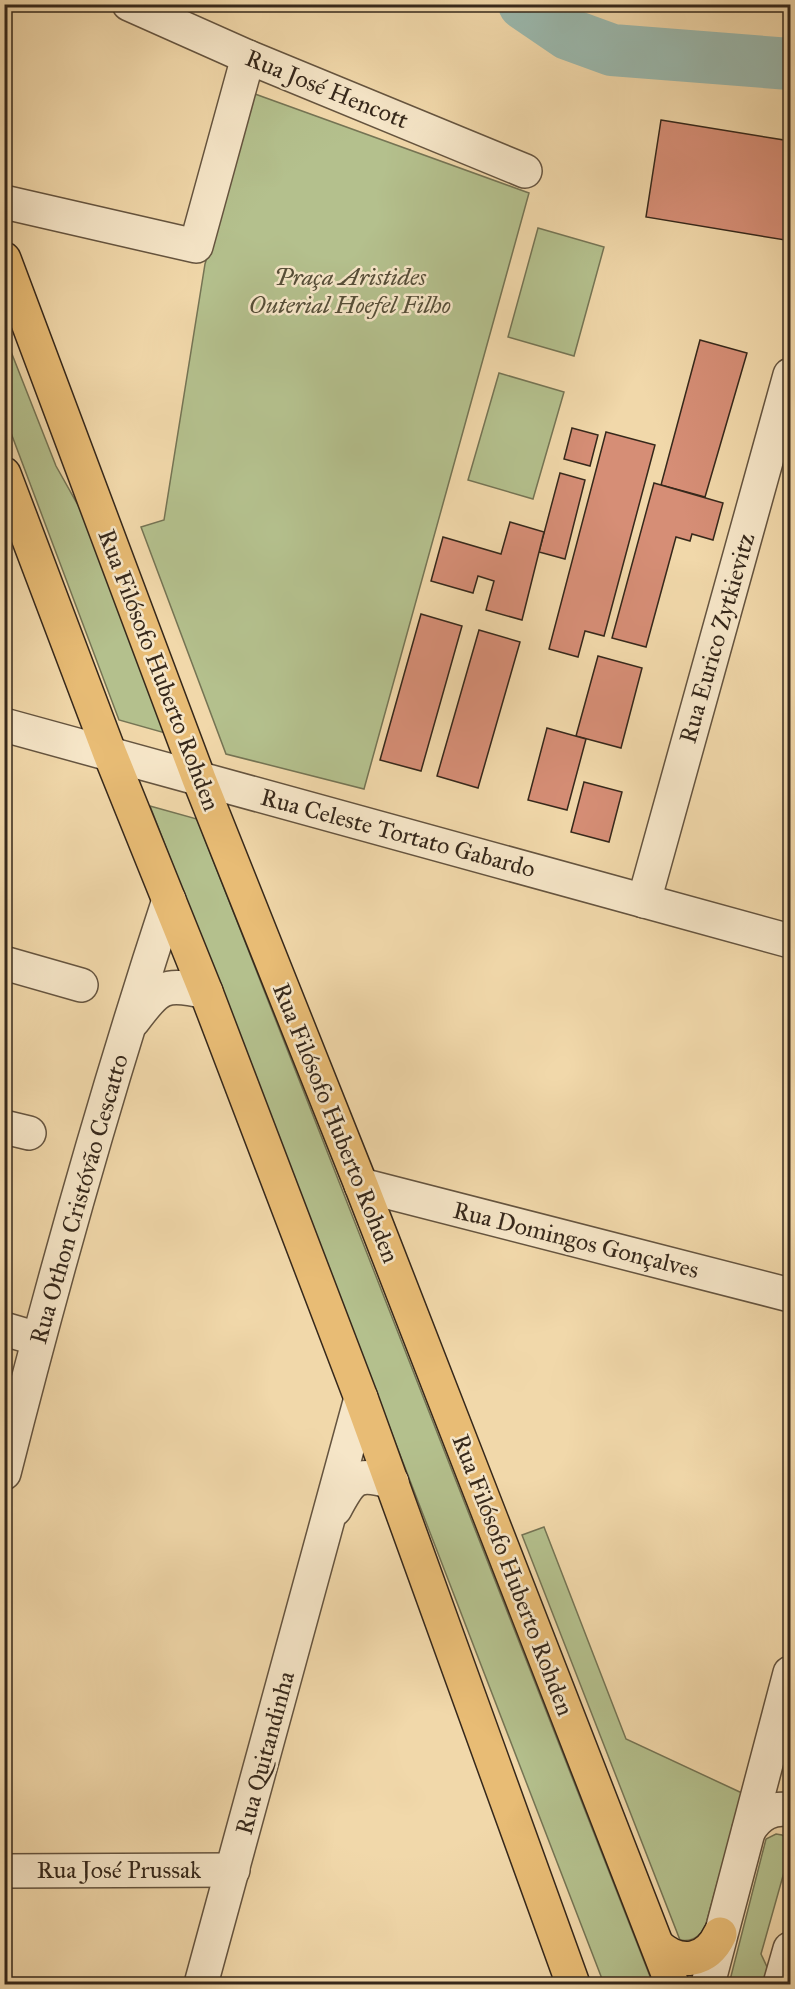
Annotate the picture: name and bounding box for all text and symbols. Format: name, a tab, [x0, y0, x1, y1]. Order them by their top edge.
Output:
street label: Rua José Hencott	[241, 43, 413, 136]
park label: Praça Aristides Outerial Hoefel Filho	[249, 262, 451, 320]
street label: Rua Filósofo Huberto Rohden	[91, 525, 227, 815]
street label: Rua Eurico Zytkievitz	[673, 529, 761, 747]
street label: Rua Celeste Tortato Gabardo	[258, 782, 538, 884]
street label: Rua Filósofo Huberto Rohden	[266, 979, 406, 1267]
street label: Rua Othon Cristóvão Cescatto	[23, 1051, 135, 1347]
street label: Rua Domingos Gonçalves	[450, 1195, 702, 1285]
street label: Rua Filósofo Huberto Rohden	[445, 1430, 581, 1720]
street label: Rua Quitandinha	[229, 1667, 301, 1838]
street label: Rua José Prussak	[37, 1855, 202, 1885]

